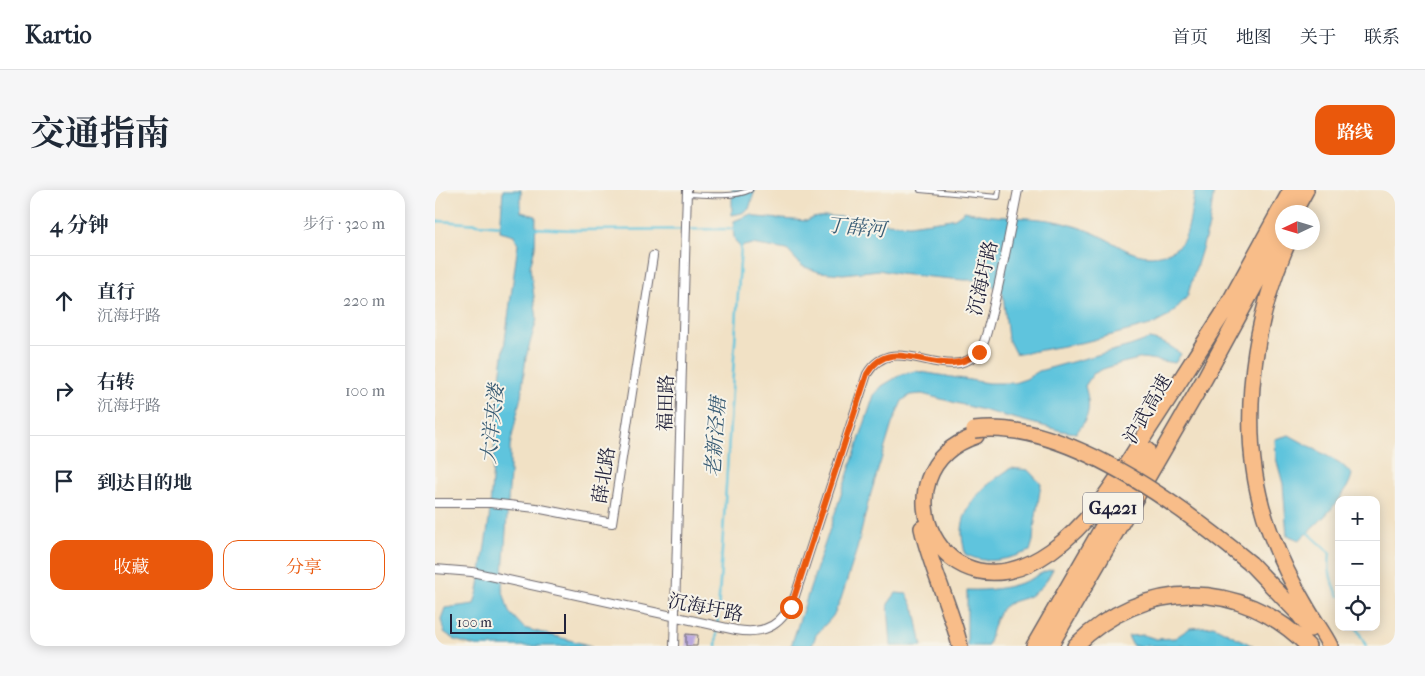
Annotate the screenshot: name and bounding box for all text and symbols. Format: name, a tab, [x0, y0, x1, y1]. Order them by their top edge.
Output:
text: Kartio	[25, 21, 92, 49]
text: 首页	[1172, 27, 1208, 48]
text: 地图	[1236, 27, 1272, 48]
text: 关于	[1300, 27, 1336, 48]
text: 联系	[1364, 27, 1400, 48]
button: 路线	[1315, 105, 1395, 155]
text: 交通指南	[30, 113, 170, 154]
north arrow	[1275, 205, 1320, 250]
text: 4 分钟	[50, 213, 109, 237]
water label: 丁薛河	[825, 213, 890, 242]
text: 步行 · 320 m	[303, 214, 385, 233]
street label: 沉海圩路	[964, 239, 1002, 318]
text: 直行	[97, 281, 135, 303]
icon: ahead	[50, 287, 78, 315]
text: 220 m	[343, 291, 385, 310]
text: 沉海圩路	[97, 306, 161, 325]
route end	[968, 341, 991, 364]
text: 右转	[97, 371, 135, 393]
street label: 沪武高速	[1119, 371, 1176, 448]
street label: 福田路	[654, 374, 678, 432]
icon: right	[50, 377, 78, 405]
text: 100 m	[345, 381, 385, 400]
water label: 大洋夹溇	[477, 381, 508, 465]
water label: 老新泾塘	[701, 393, 730, 478]
text: 沉海圩路	[97, 396, 161, 415]
street label: 薛北路	[589, 445, 619, 505]
icon: arrive	[50, 467, 78, 495]
text: 到达目的地	[97, 472, 192, 494]
road number: G4221	[1083, 492, 1143, 524]
map controls	[1335, 496, 1380, 631]
button: +	[1335, 496, 1380, 541]
button: 收藏	[50, 540, 213, 590]
button: 分享	[223, 540, 385, 590]
button: −	[1335, 541, 1380, 586]
button: locate	[1335, 586, 1380, 631]
street label: 沉海圩路	[666, 590, 745, 626]
route start	[780, 596, 803, 619]
scale bar	[450, 611, 566, 634]
text: 100 m	[457, 614, 492, 631]

